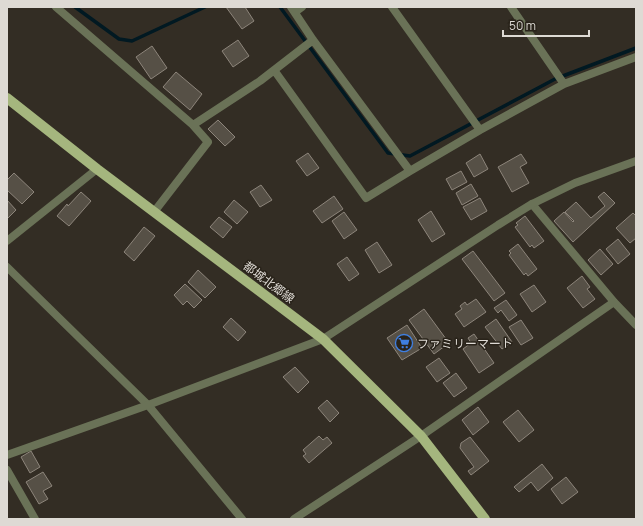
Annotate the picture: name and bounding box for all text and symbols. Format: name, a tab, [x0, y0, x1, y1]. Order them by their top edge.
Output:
scale bar	[503, 12, 589, 38]
text: 50 m	[509, 17, 536, 34]
street label: 都城北郷線	[240, 257, 298, 307]
supermarket icon: ファミリーマート	[394, 333, 414, 353]
place label: ファミリーマート	[417, 335, 513, 352]

